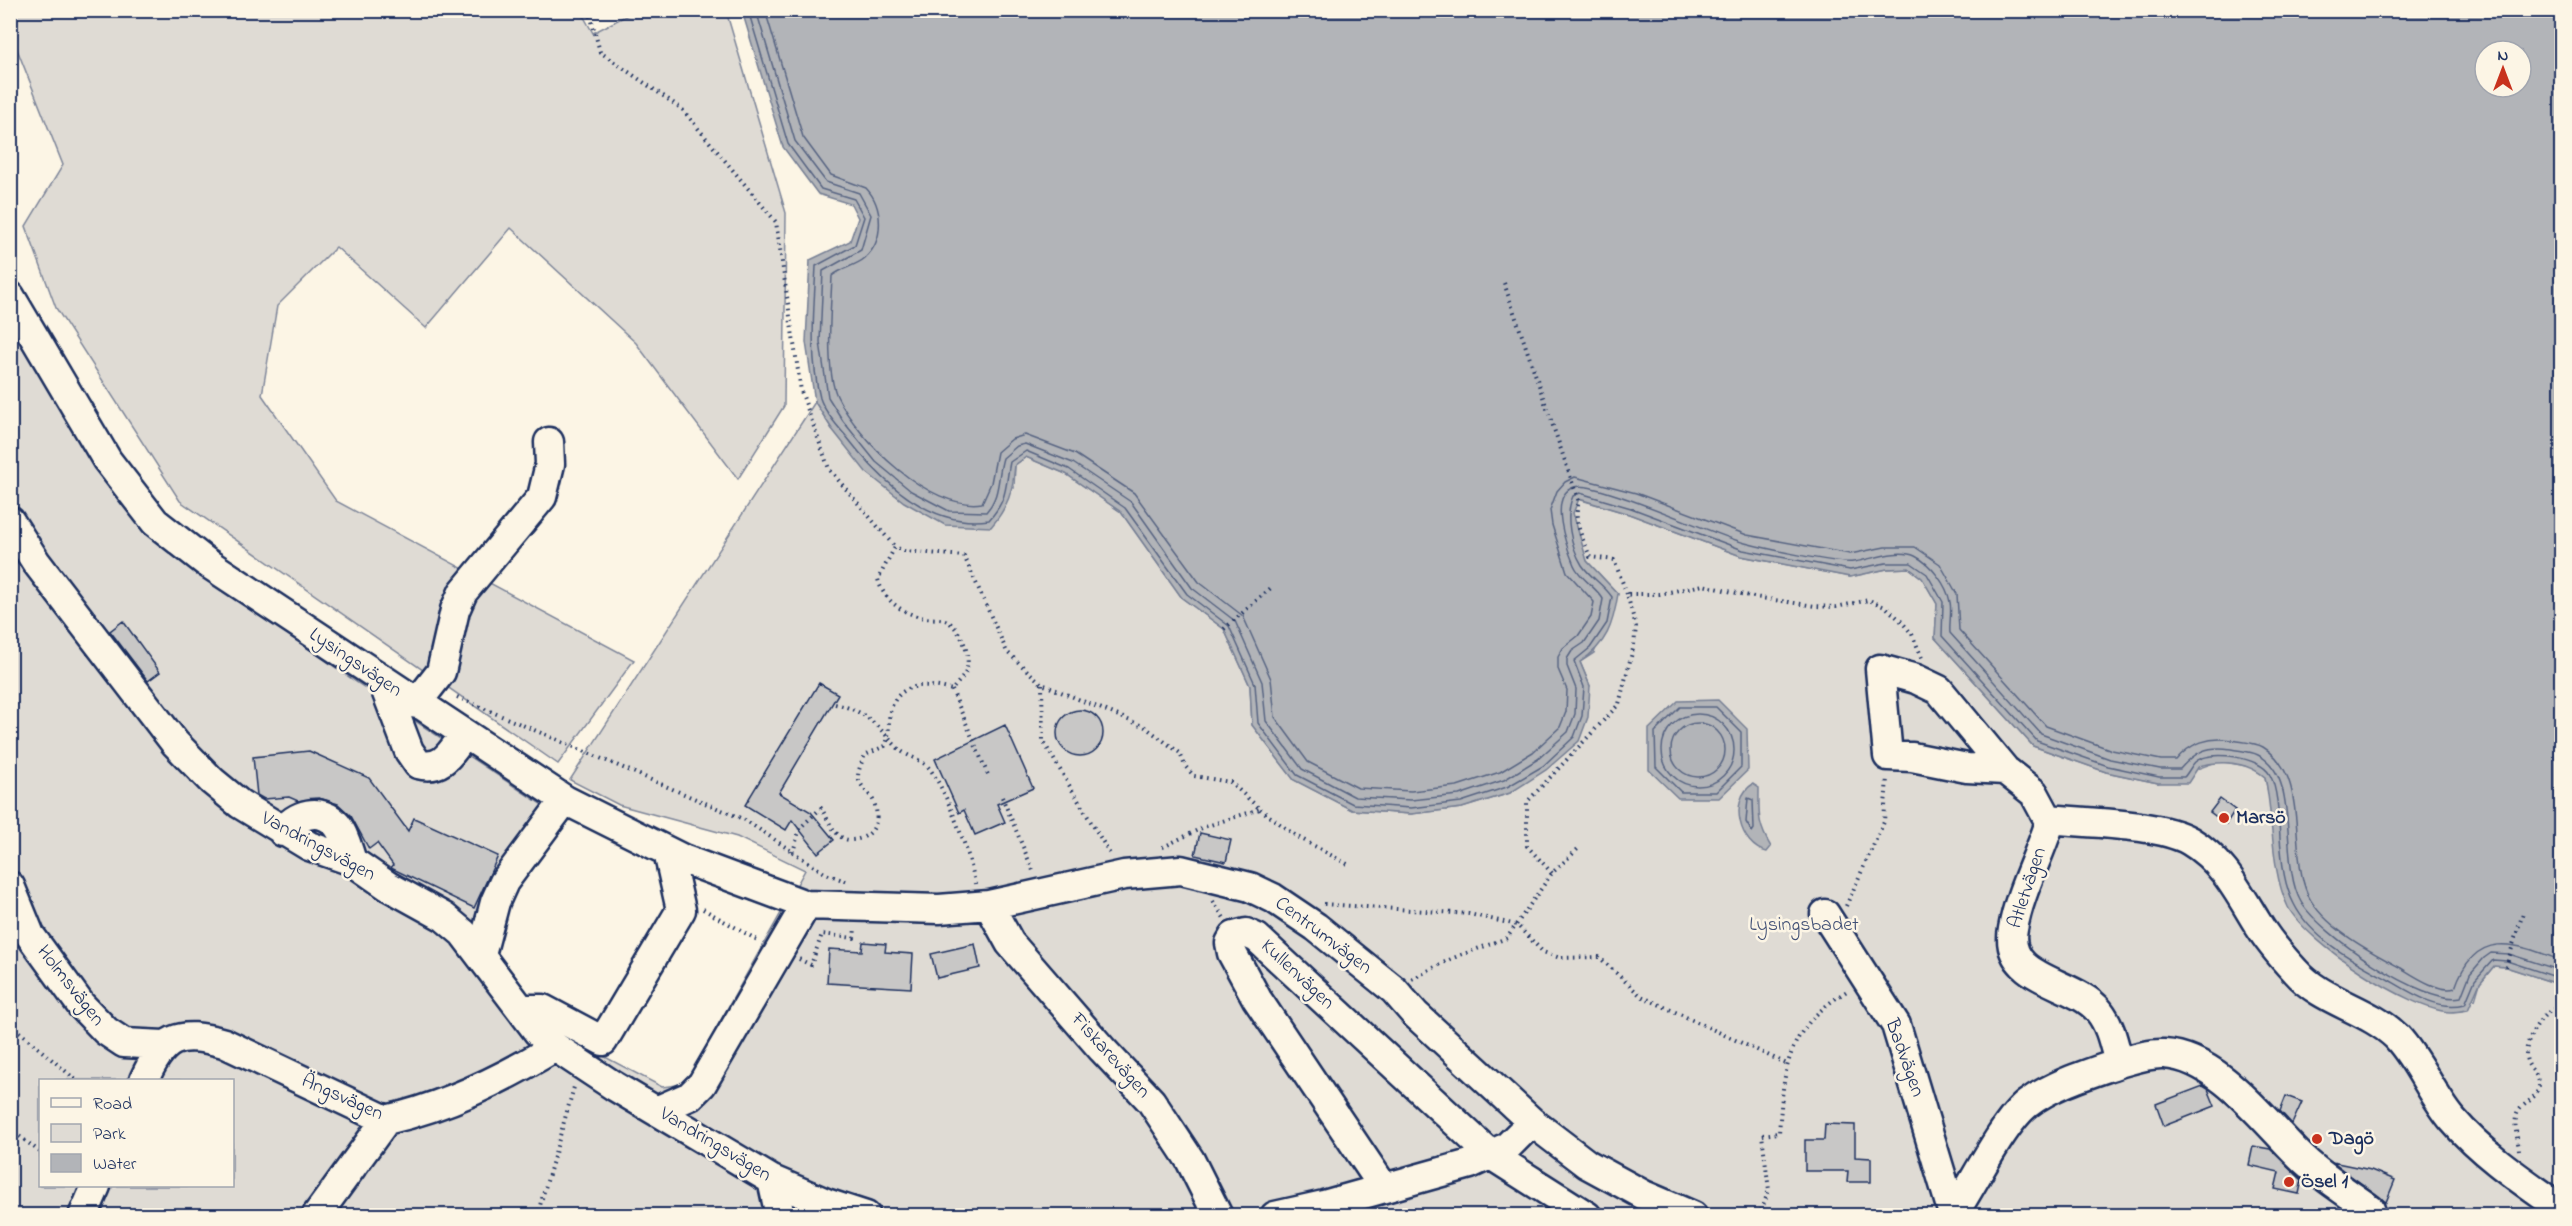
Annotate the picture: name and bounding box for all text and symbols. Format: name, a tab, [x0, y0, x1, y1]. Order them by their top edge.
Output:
north arrow	[2473, 39, 2533, 99]
text: N	[2498, 44, 2509, 68]
street label: Lysingsvägen	[302, 621, 408, 706]
street label: Vandringsvägen	[254, 804, 380, 890]
place label: Marsö	[2236, 804, 2286, 833]
marker: Marsö	[2217, 811, 2231, 825]
street label: Atletvägen	[2001, 844, 2056, 933]
street label: Centrumvägen	[1268, 890, 1378, 983]
park label: Lysingsbadet	[1749, 911, 1859, 941]
street label: Kullenvägen	[1253, 933, 1341, 1018]
street label: Holmsvägen	[28, 939, 111, 1034]
street label: Fiskarevägen	[1062, 1006, 1157, 1106]
street label: Badvägen	[1875, 1014, 1932, 1102]
street label: Ängsvägen	[296, 1067, 388, 1130]
legend	[39, 1079, 234, 1187]
text: Road	[93, 1092, 132, 1118]
street label: Vandringsvägen	[652, 1100, 776, 1191]
text: Park	[93, 1122, 126, 1148]
place label: Dagö	[2328, 1125, 2374, 1155]
marker: Dagö	[2310, 1132, 2324, 1146]
text: Water	[93, 1152, 137, 1178]
place label: Ösel 1	[2301, 1168, 2349, 1197]
marker: Ösel 1	[2282, 1175, 2296, 1189]

